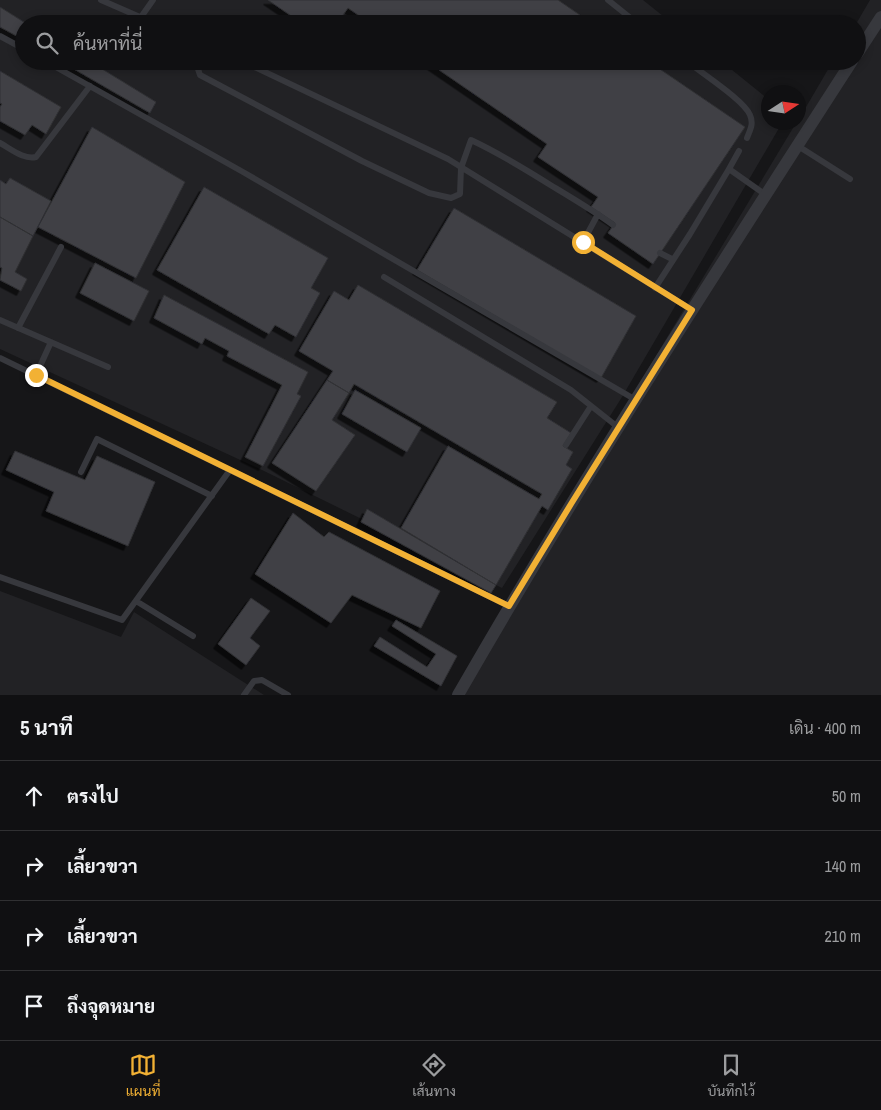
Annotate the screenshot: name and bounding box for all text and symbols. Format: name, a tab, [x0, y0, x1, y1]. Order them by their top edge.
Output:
search box	[15, 15, 866, 70]
icon: search	[33, 29, 61, 57]
text: ค้นหาที่นี่	[73, 30, 142, 56]
north arrow	[761, 85, 806, 130]
route start	[572, 231, 595, 254]
route end	[25, 364, 48, 387]
text: 5 นาที	[20, 713, 73, 742]
text: เดิน · 400 m	[789, 717, 861, 739]
icon: ahead	[20, 782, 48, 810]
text: ตรงไป	[67, 783, 119, 809]
text: 50 m	[832, 785, 861, 807]
icon: right	[20, 852, 48, 880]
text: เลี้ยวขวา	[67, 853, 138, 879]
text: 140 m	[825, 855, 861, 877]
icon: right	[20, 922, 48, 950]
text: เลี้ยวขวา	[67, 923, 138, 949]
text: 210 m	[825, 925, 861, 947]
icon: arrive	[20, 992, 48, 1020]
text: ถึงจุดหมาย	[67, 993, 155, 1019]
tab: แผนที่	[126, 1051, 161, 1100]
tab: เส้นทาง	[412, 1051, 456, 1100]
tab: บันทึกไว้	[707, 1051, 755, 1100]

